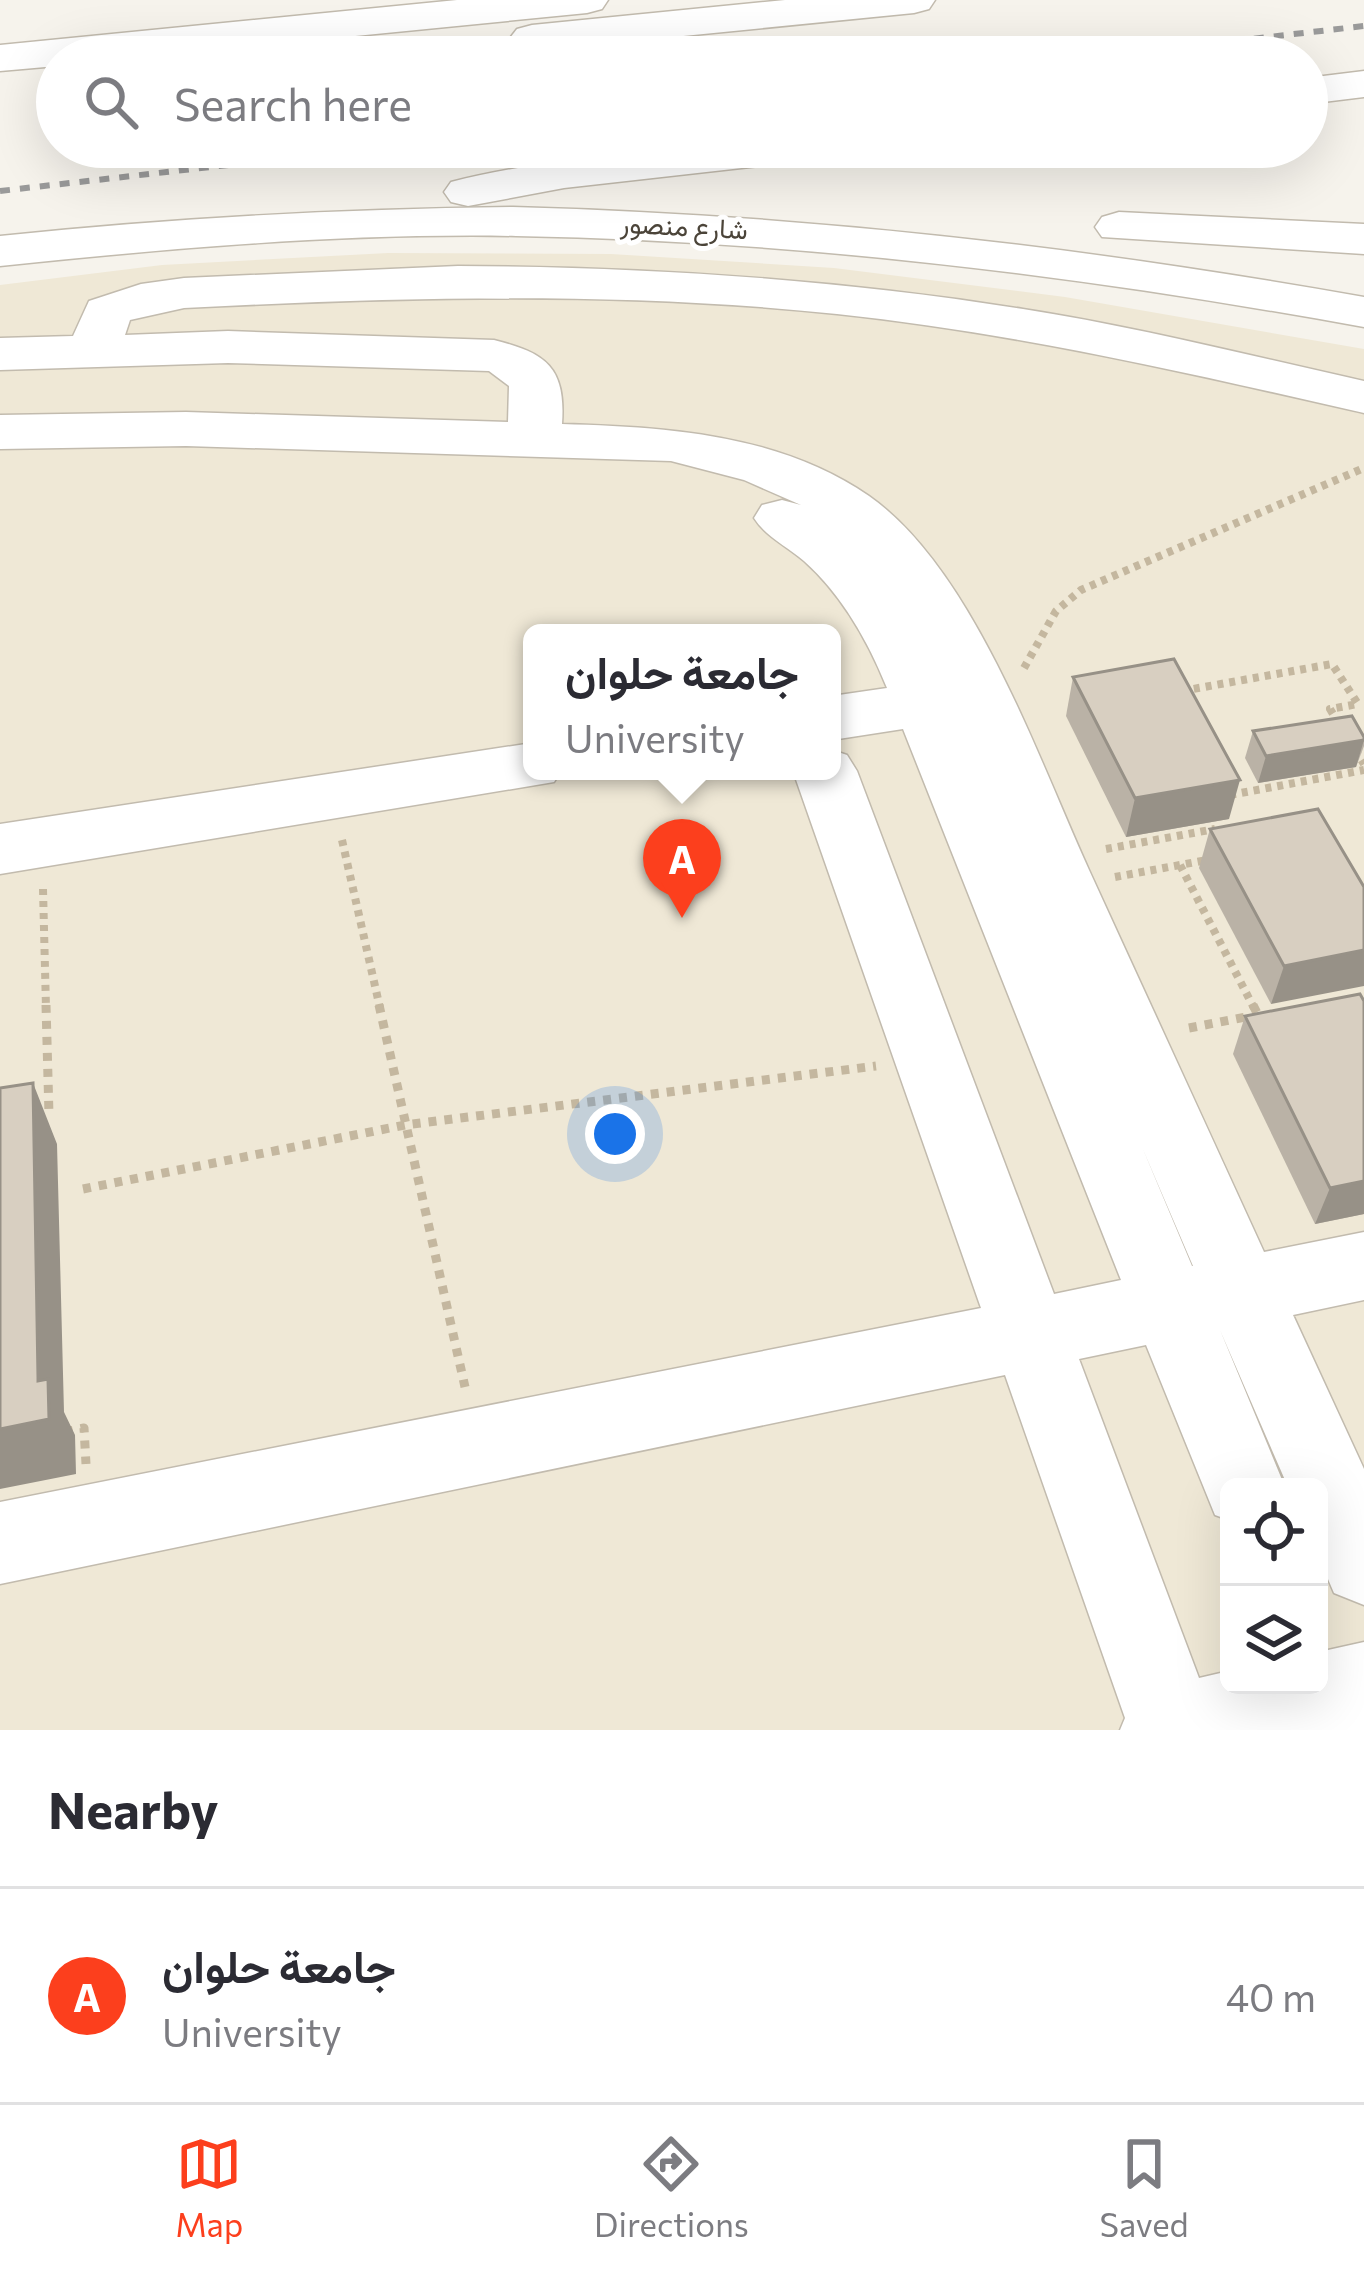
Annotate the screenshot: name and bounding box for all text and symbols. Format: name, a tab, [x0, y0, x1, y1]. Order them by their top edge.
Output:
search box	[36, 36, 1328, 168]
icon: search	[78, 69, 144, 135]
text: Search here	[174, 75, 412, 130]
street label: شارع منصور	[618, 206, 749, 248]
popup	[523, 624, 841, 780]
text: جامعة حلوان	[565, 643, 799, 698]
text: University	[565, 713, 745, 761]
pin: A	[643, 819, 721, 918]
your location	[585, 1104, 645, 1164]
map controls	[1220, 1478, 1328, 1694]
button: locate	[1220, 1478, 1328, 1586]
button: layers	[1220, 1586, 1328, 1694]
text: Nearby	[48, 1777, 218, 1840]
text: جامعة حلوان	[162, 1937, 396, 1992]
text: A	[73, 1972, 101, 2020]
text: 40 m	[1226, 1972, 1316, 2020]
text: University	[162, 2007, 342, 2055]
tab: Map	[175, 2131, 243, 2244]
tab: Directions	[594, 2131, 749, 2244]
tab: Saved	[1100, 2131, 1189, 2244]

